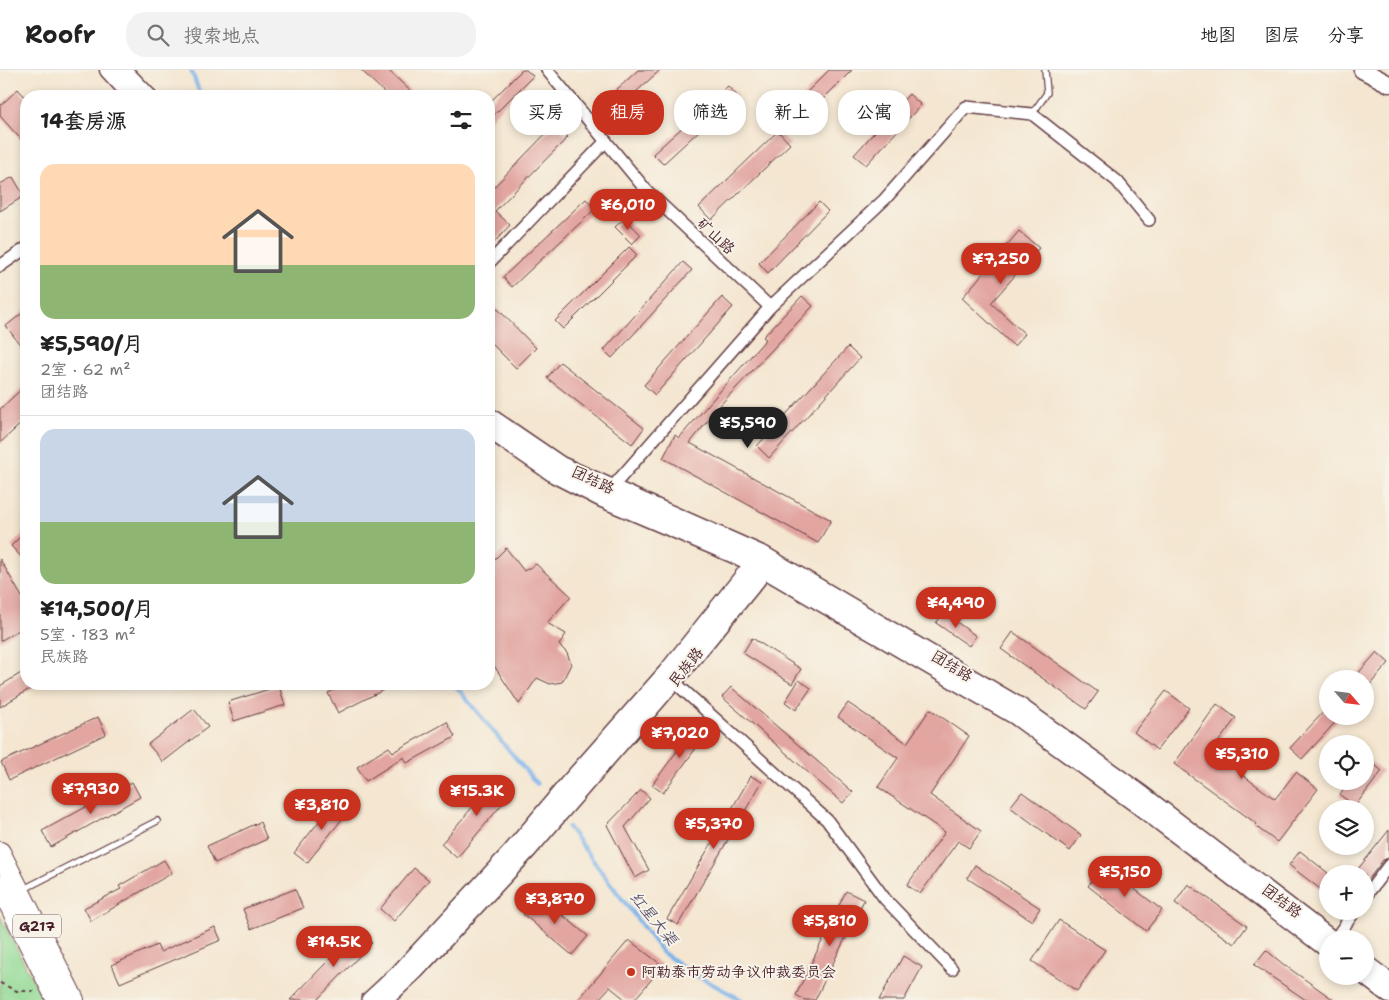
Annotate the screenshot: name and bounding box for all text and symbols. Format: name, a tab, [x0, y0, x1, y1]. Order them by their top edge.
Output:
search box	[126, 12, 476, 57]
text: Roofr	[25, 19, 96, 51]
icon: search	[144, 21, 172, 49]
text: 搜索地点	[184, 23, 260, 48]
text: 地图	[1200, 23, 1236, 47]
text: 图层	[1264, 23, 1300, 47]
text: 分享	[1328, 23, 1364, 47]
chip: 买房	[510, 90, 582, 135]
chip: 租房	[592, 90, 664, 135]
chip: 筛选	[674, 90, 746, 135]
chip: 新上	[756, 90, 828, 135]
chip: 公寓	[838, 90, 910, 135]
icon: filters	[447, 106, 475, 134]
text: 14套房源	[40, 107, 127, 135]
pin: ¥6,010	[587, 189, 669, 231]
text: ¥6,010	[601, 194, 655, 215]
icon: home	[213, 196, 303, 286]
street label: 矿山路	[693, 213, 739, 259]
pin: ¥7,250	[960, 242, 1042, 285]
text: ¥7,250	[972, 248, 1030, 269]
text: ¥5,590/月	[40, 330, 144, 358]
text: 2室 · 62 m²	[40, 359, 131, 380]
text: 团结路	[40, 381, 88, 402]
pin: ¥5,590	[707, 406, 789, 449]
text: ¥5,590	[720, 412, 776, 433]
street label: 团结路	[568, 461, 618, 499]
icon: home	[213, 462, 303, 552]
pin: ¥4,490	[915, 586, 997, 629]
text: ¥4,490	[927, 592, 985, 613]
text: ¥14,500/月	[40, 595, 154, 623]
text: 5室 · 183 m²	[40, 624, 136, 645]
street label: 民族路	[664, 643, 708, 691]
text: 民族路	[40, 646, 88, 667]
street label: 团结路	[928, 646, 976, 686]
north arrow	[1319, 670, 1374, 725]
map controls	[1319, 670, 1374, 985]
pin: ¥7,020	[639, 716, 721, 759]
text: ¥7,020	[651, 722, 709, 743]
button: locate	[1319, 735, 1374, 790]
pin: ¥5,310	[1201, 738, 1283, 780]
text: ¥5,310	[1215, 743, 1269, 764]
pin: ¥7,930	[50, 772, 132, 815]
pin: ¥15.3K	[436, 774, 518, 817]
text: ¥7,930	[63, 778, 119, 799]
text: ¥15.3K	[450, 780, 504, 801]
pin: ¥3,810	[281, 788, 363, 831]
text: ¥3,810	[295, 794, 349, 815]
button: layers	[1319, 800, 1374, 855]
pin: ¥5,370	[673, 808, 755, 850]
text: ¥5,370	[685, 813, 743, 834]
pin: ¥5,150	[1084, 856, 1166, 898]
text: ¥5,150	[1099, 861, 1151, 882]
button: +	[1319, 865, 1374, 920]
street label: 团结路	[1258, 879, 1306, 923]
pin: ¥3,870	[514, 882, 596, 925]
water label: 红星大渠	[625, 887, 683, 951]
text: ¥3,870	[525, 888, 585, 909]
pin: ¥5,810	[789, 904, 871, 947]
text: ¥5,810	[803, 910, 857, 931]
road number: G217	[13, 914, 61, 938]
pin: ¥14.5K	[293, 926, 375, 968]
button: −	[1319, 930, 1374, 985]
text: ¥14.5K	[307, 931, 361, 952]
place label: 阿勒泰市劳动争议仲裁委员会	[641, 962, 836, 982]
marker: 阿勒泰市劳动争议仲裁委员会	[625, 966, 637, 978]

